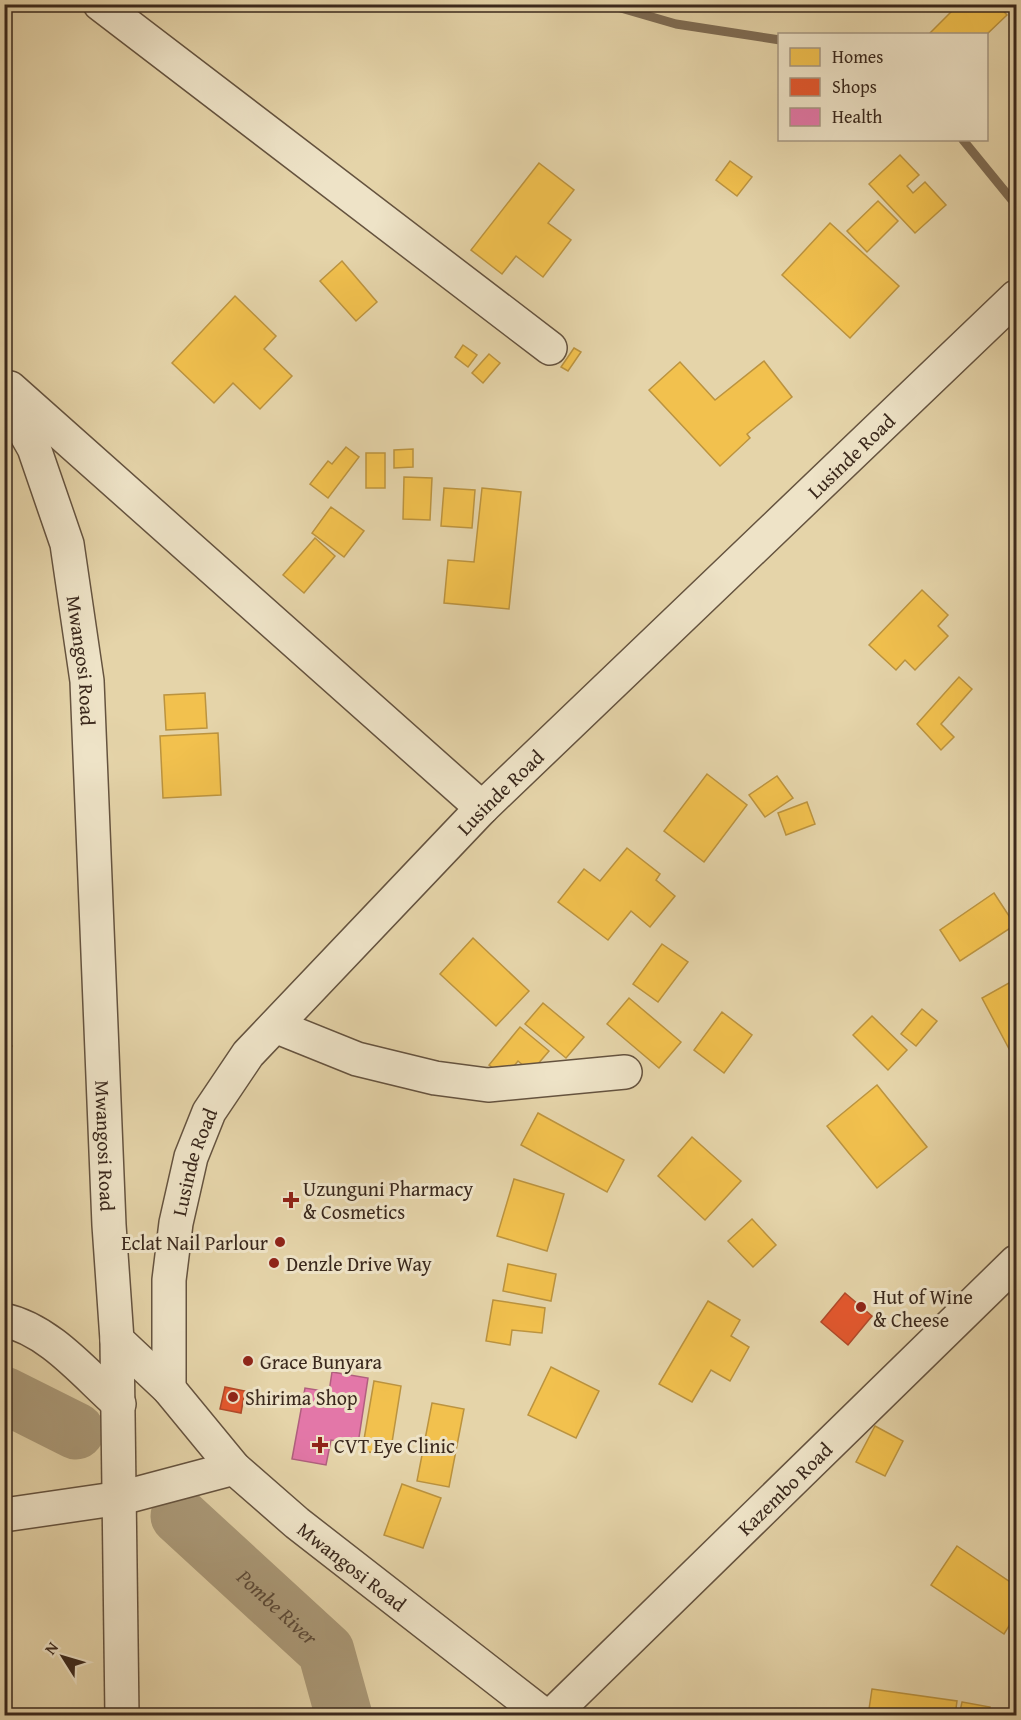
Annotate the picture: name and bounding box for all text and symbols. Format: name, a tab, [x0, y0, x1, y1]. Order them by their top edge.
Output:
legend	[778, 33, 988, 141]
text: Homes	[832, 43, 883, 70]
text: Shops	[832, 73, 877, 100]
text: Health	[832, 103, 882, 130]
street label: Lusinde Road	[800, 406, 901, 504]
street label: Mwangosi Road	[60, 593, 103, 727]
street label: Lusinde Road	[450, 742, 550, 841]
street label: Mwangosi Road	[89, 1080, 123, 1212]
street label: Lusinde Road	[164, 1103, 224, 1219]
place label: Uzunguni Pharmacy & Cosmetics	[303, 1174, 473, 1226]
marker: Uzunguni Pharmacy & Cosmetics	[284, 1193, 298, 1207]
place label: Eclat Nail Parlour	[121, 1228, 268, 1257]
marker: Eclat Nail Parlour	[273, 1235, 287, 1249]
place label: Denzle Drive Way	[286, 1249, 432, 1278]
marker: Denzle Drive Way	[267, 1256, 281, 1270]
place label: Hut of Wine & Cheese	[873, 1282, 973, 1334]
marker: Hut of Wine & Cheese	[854, 1300, 868, 1314]
place label: Grace Bunyara	[260, 1347, 382, 1376]
marker: Grace Bunyara	[241, 1354, 255, 1368]
place label: Shirima Shop	[245, 1383, 358, 1412]
marker: Shirima Shop	[226, 1390, 240, 1404]
place label: CVT Eye Clinic	[334, 1431, 455, 1460]
street label: Kazembo Road	[730, 1435, 838, 1541]
marker: CVT Eye Clinic	[311, 1436, 329, 1454]
street label: Mwangosi Road	[292, 1514, 413, 1618]
water label: Pombe River	[230, 1561, 326, 1653]
north arrow	[33, 1627, 93, 1687]
text: N	[38, 1636, 64, 1659]

